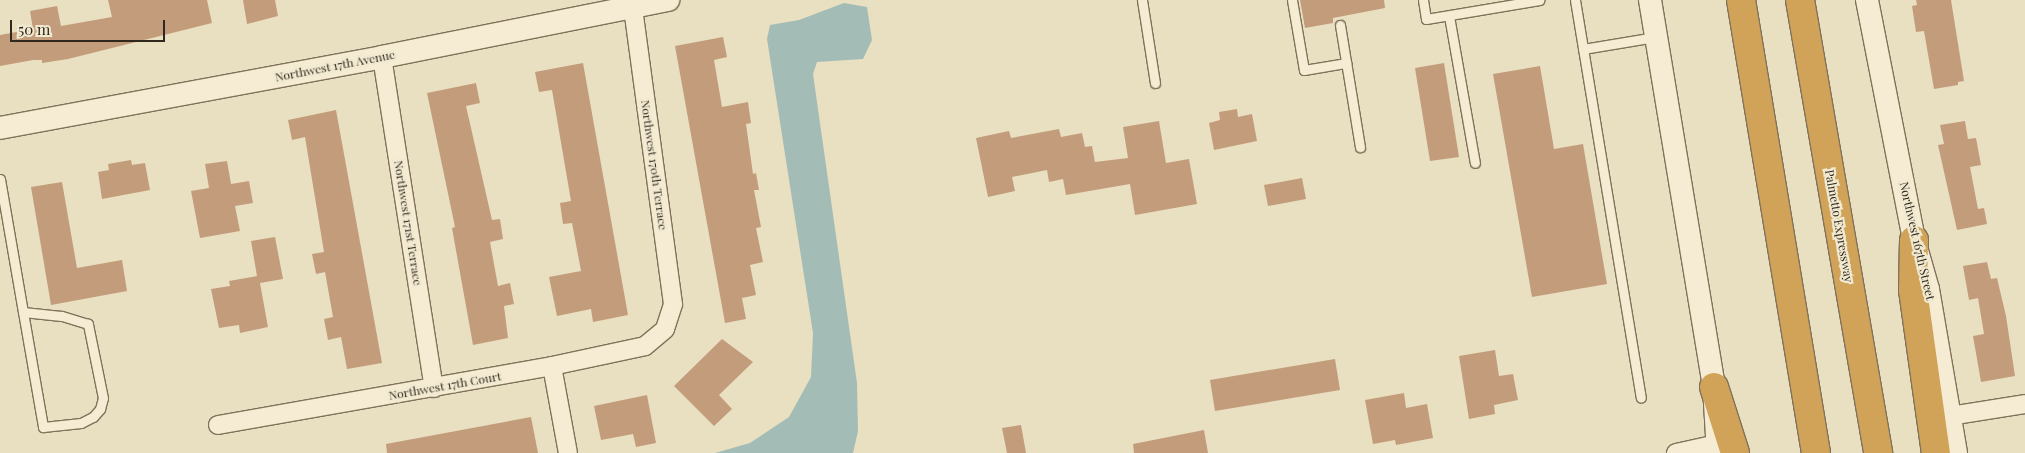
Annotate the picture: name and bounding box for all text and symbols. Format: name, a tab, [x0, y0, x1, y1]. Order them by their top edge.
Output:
scale bar	[12, 10, 168, 42]
text: 50 m	[18, 19, 50, 39]
street label: Northwest 17th Avenue	[274, 47, 396, 85]
street label: Northwest 170th Terrace	[638, 99, 670, 231]
street label: Northwest 171st Terrace	[391, 159, 425, 287]
street label: Palmetto Expressway	[1822, 169, 1856, 283]
street label: Northwest 167th Street	[1896, 180, 1938, 302]
street label: Northwest 17th Court	[388, 369, 502, 403]

